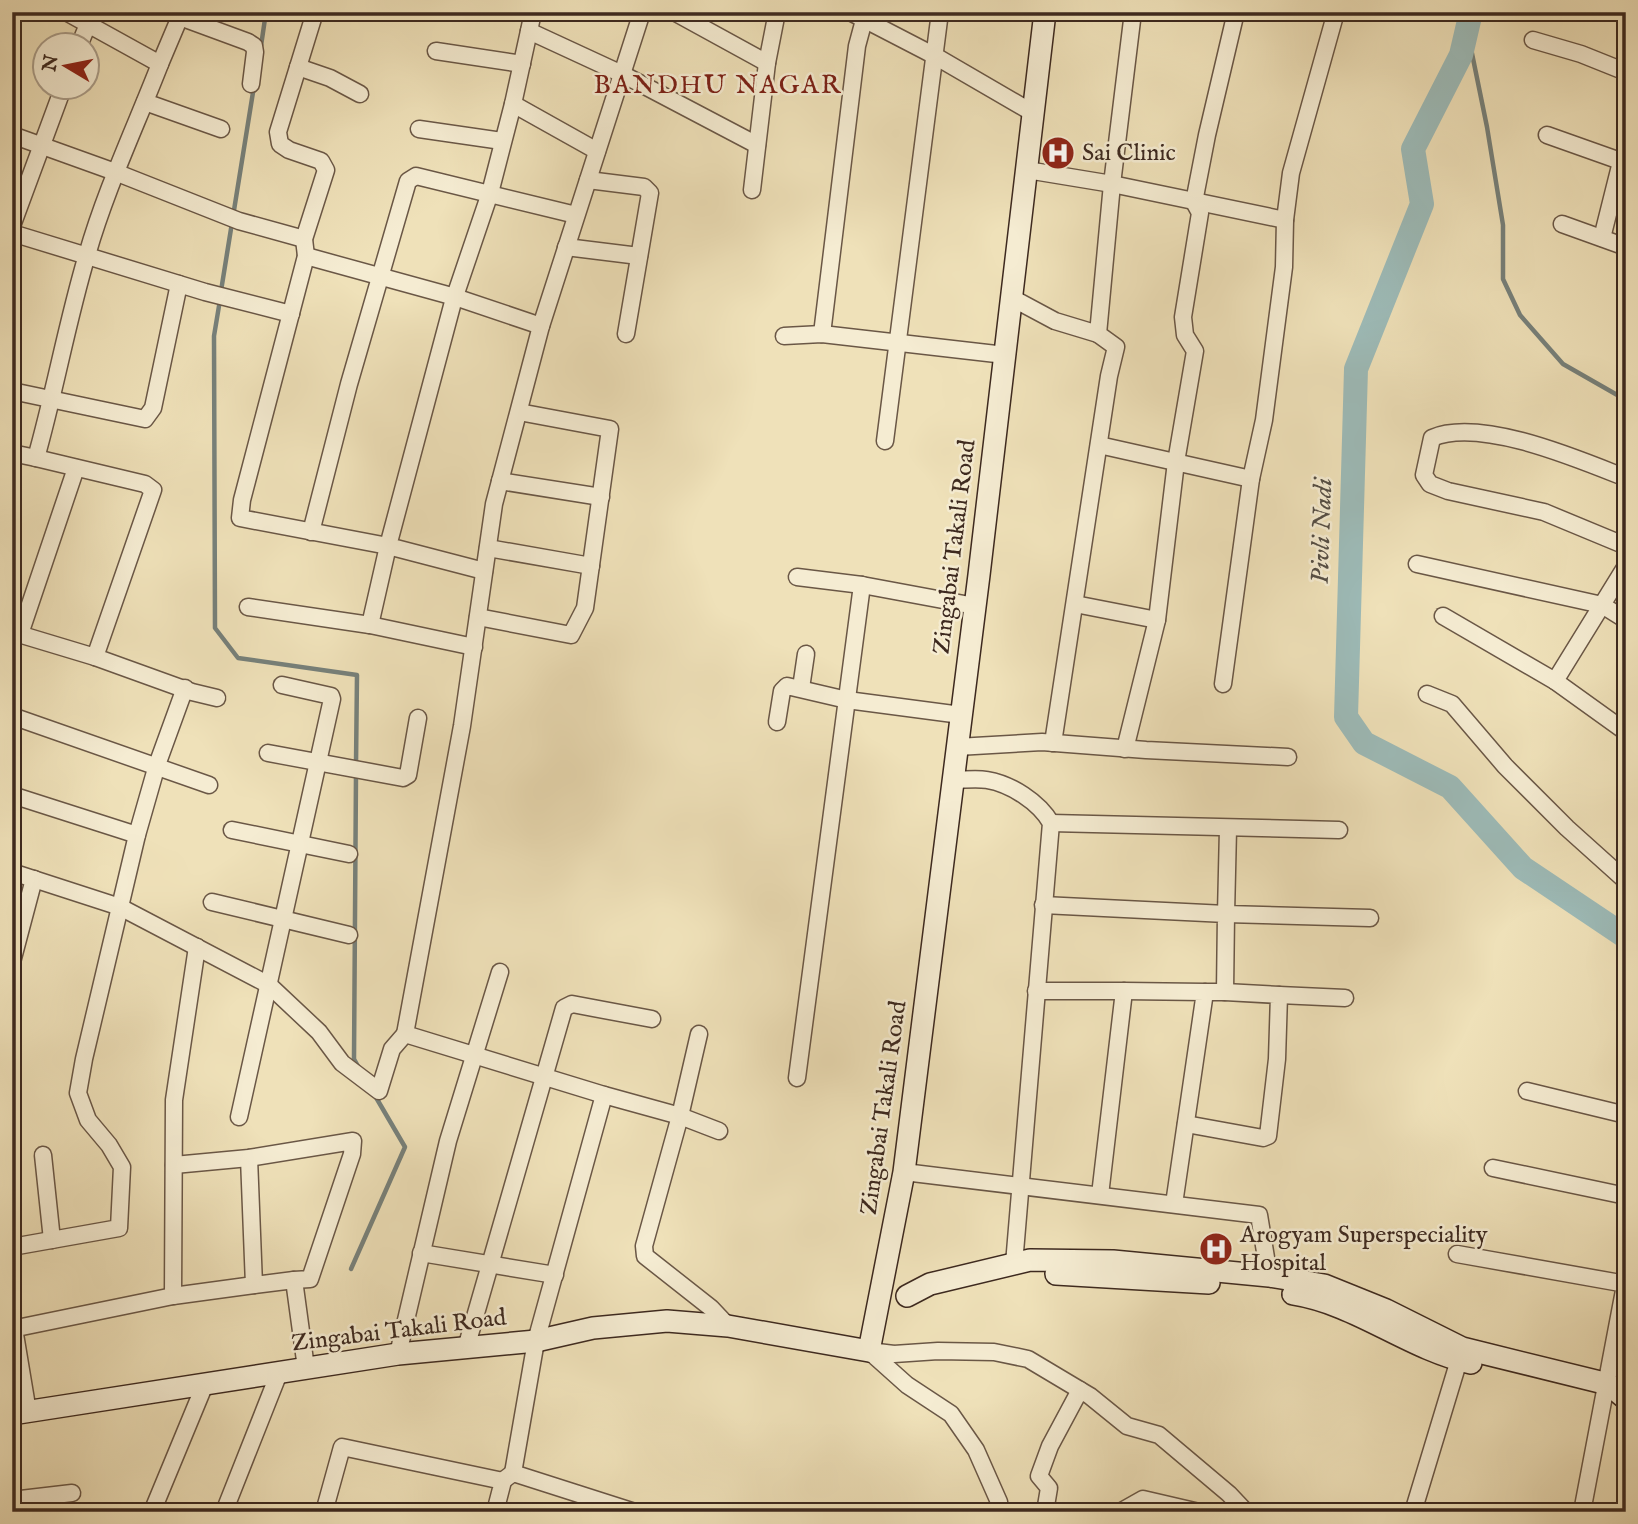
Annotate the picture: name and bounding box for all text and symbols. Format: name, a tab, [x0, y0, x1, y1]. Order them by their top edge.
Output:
north arrow	[32, 32, 102, 102]
text: N	[38, 53, 65, 75]
district label: BANDHU NAGAR	[594, 69, 842, 102]
hospital icon: Sai Clinic	[1039, 134, 1077, 172]
place label: Sai Clinic	[1082, 138, 1176, 169]
street label: Zingabai Takali Road	[926, 438, 984, 656]
water label: Pivli Nadi	[1304, 476, 1340, 584]
street label: Zingabai Takali Road	[854, 999, 914, 1217]
place label: Arogyam Superspeciality Hospital	[1239, 1220, 1488, 1279]
hospital icon: Arogyam Superspeciality Hospital	[1197, 1230, 1235, 1268]
street label: Zingabai Takali Road	[290, 1302, 508, 1360]

